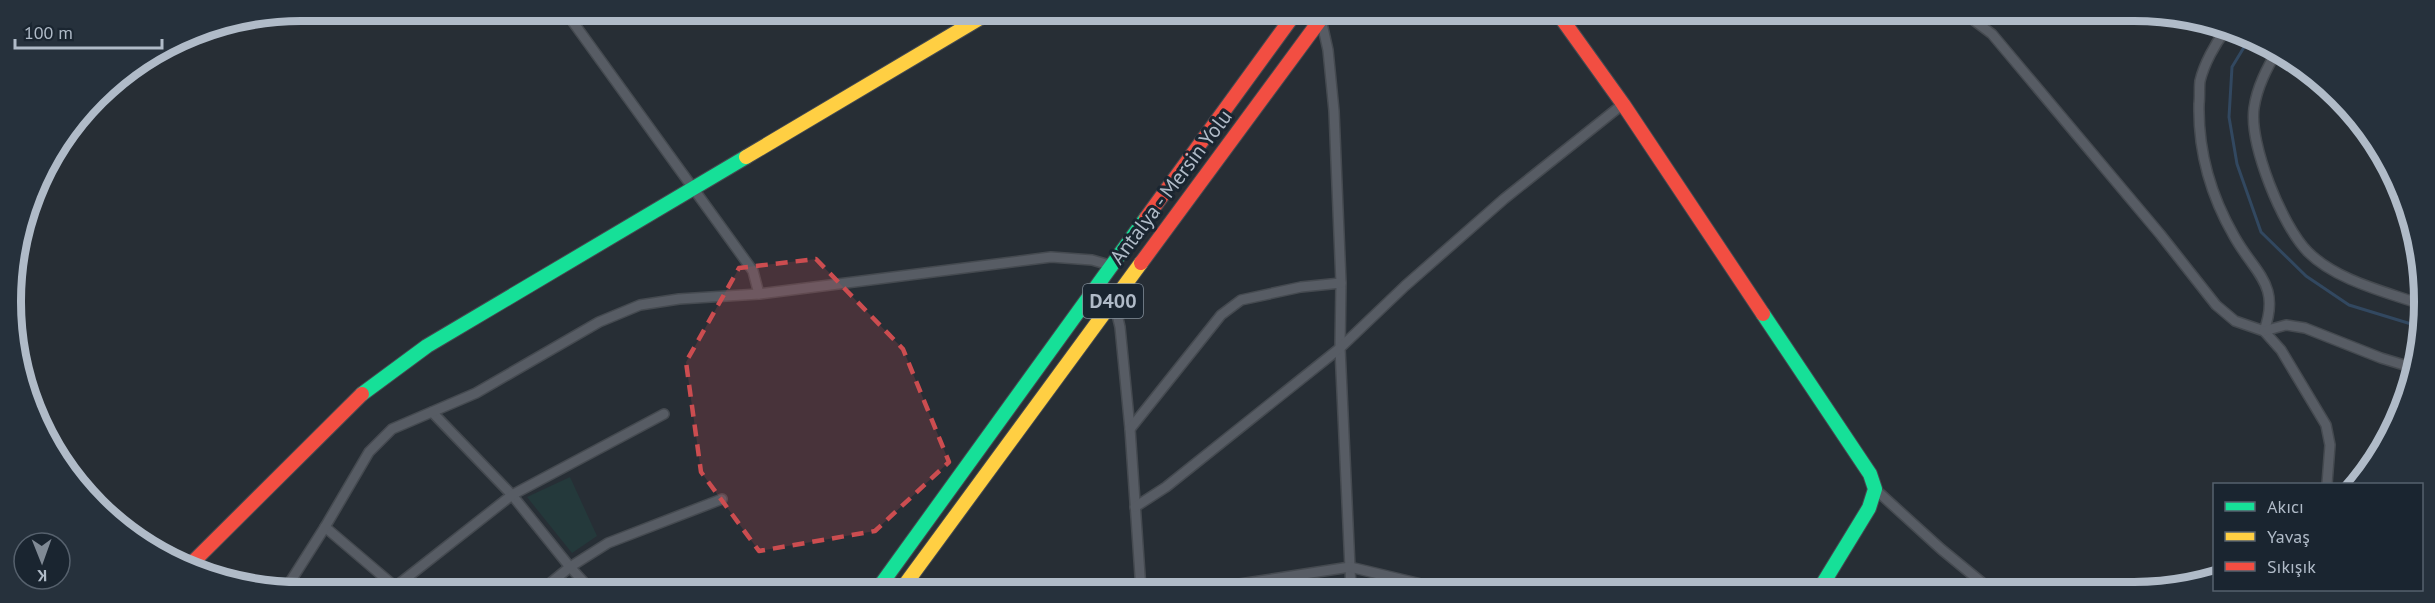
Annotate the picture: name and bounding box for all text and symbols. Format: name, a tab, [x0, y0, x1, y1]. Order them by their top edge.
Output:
scale bar	[15, 12, 162, 50]
text: 100 m	[24, 21, 73, 44]
street label: Antalya - Mersin Yolu	[1104, 104, 1238, 270]
road number: D400	[1083, 284, 1143, 318]
legend	[2213, 483, 2423, 591]
text: Akıcı	[2267, 495, 2304, 518]
text: Yavaş	[2267, 525, 2310, 548]
north arrow	[12, 531, 72, 591]
text: Sıkışık	[2267, 555, 2316, 578]
text: K	[37, 566, 47, 586]

